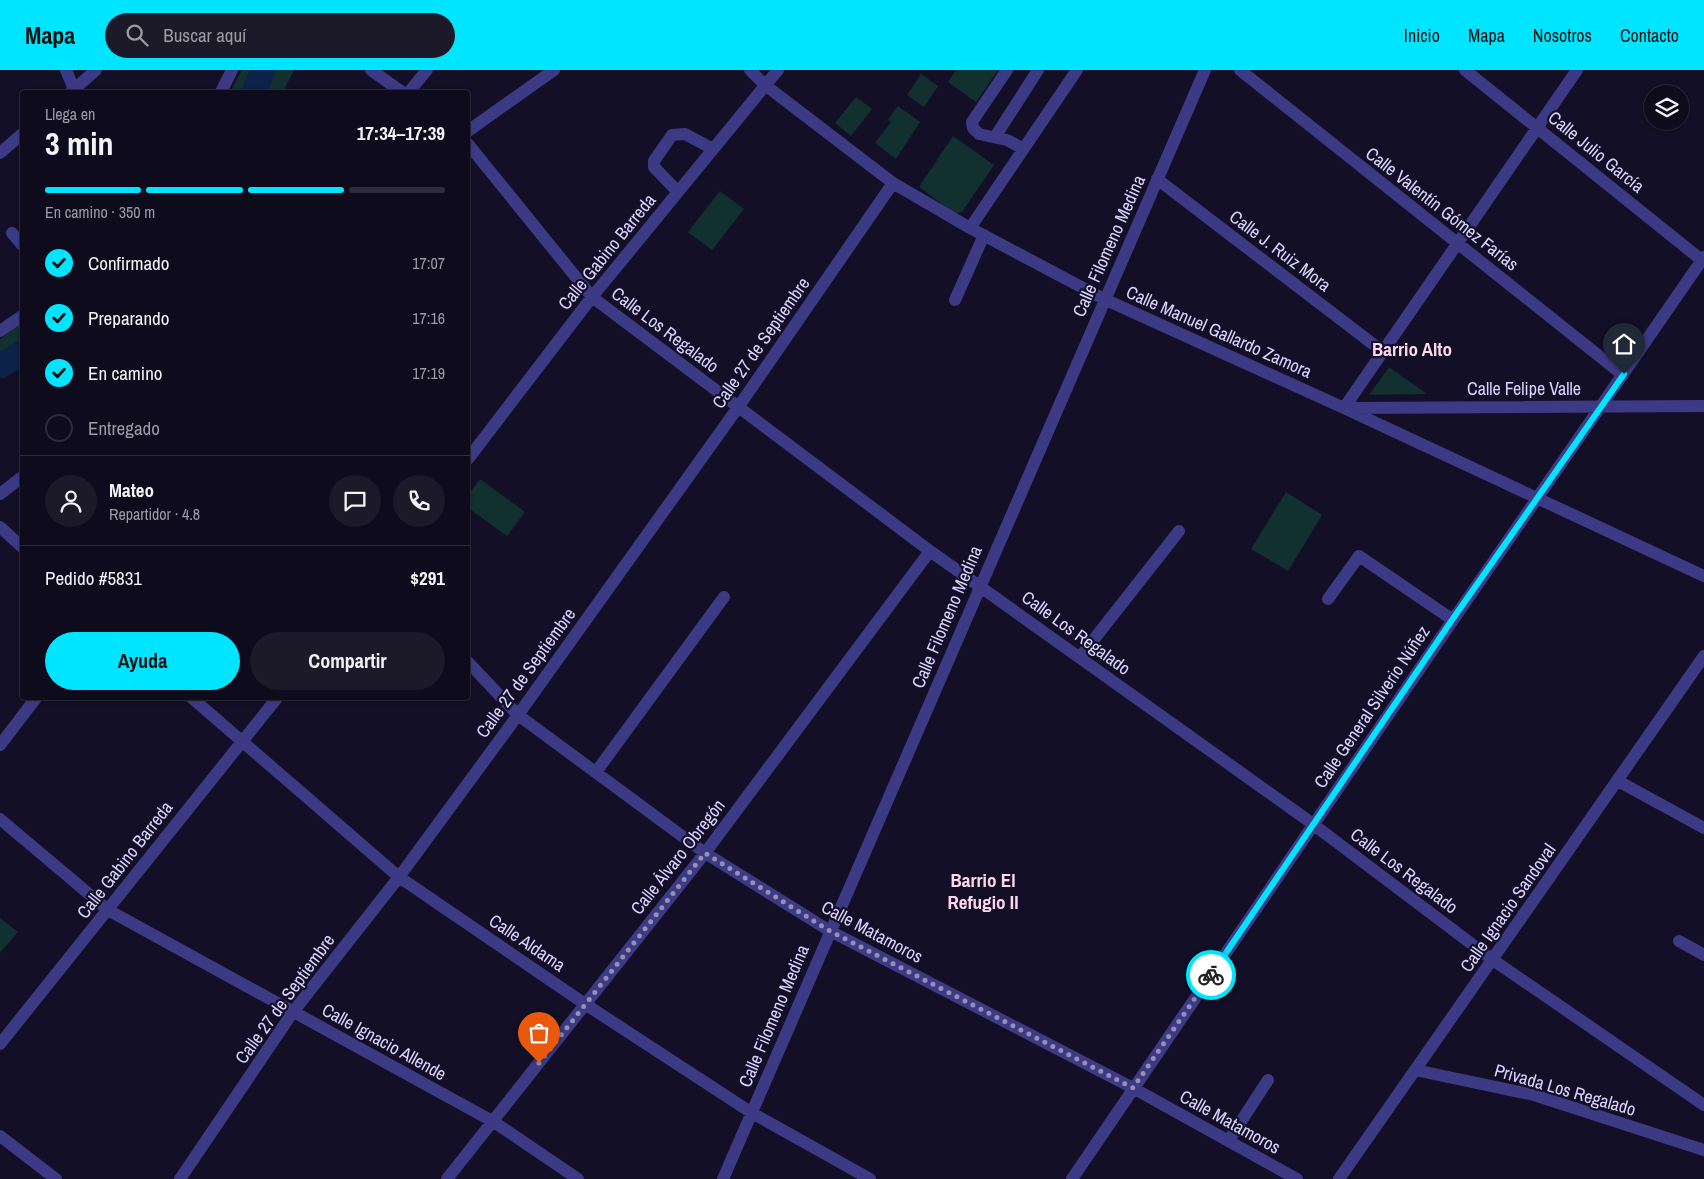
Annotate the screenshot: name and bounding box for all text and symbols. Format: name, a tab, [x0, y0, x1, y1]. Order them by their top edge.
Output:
search box	[105, 13, 455, 58]
text: Mapa	[25, 19, 75, 51]
icon: search	[123, 21, 151, 49]
text: Buscar aquí	[163, 22, 246, 48]
text: Inicio	[1404, 23, 1440, 48]
text: Mapa	[1468, 23, 1505, 48]
text: Nosotros	[1533, 23, 1592, 48]
text: Contacto	[1620, 23, 1679, 48]
map controls	[1644, 85, 1689, 130]
button: layers	[1644, 85, 1689, 130]
text: Llega en	[45, 103, 95, 125]
street label: Calle Julio García	[1543, 105, 1650, 198]
text: 17:34–17:39	[357, 120, 445, 146]
text: 3 min	[45, 122, 114, 165]
street label: Calle Valentín Gómez Farías	[1361, 141, 1524, 276]
street label: Calle Filomeno Medina	[1066, 171, 1151, 321]
street label: Calle Gabino Barreda	[552, 188, 661, 315]
text: En camino · 350 m	[45, 201, 155, 223]
street label: Calle J. Ruiz Mora	[1224, 204, 1336, 297]
icon: check	[45, 249, 73, 277]
text: Confirmado	[88, 250, 169, 276]
text: 17:07	[412, 252, 445, 274]
street label: Calle 27 de Septiembre	[706, 272, 815, 413]
street label: Calle Manuel Gallardo Zamora	[1122, 279, 1316, 384]
street label: Calle Los Regalado	[606, 281, 724, 378]
icon: check	[45, 304, 73, 332]
text: Preparando	[88, 305, 169, 331]
text: 17:16	[412, 307, 445, 329]
pin	[1603, 323, 1645, 374]
icon: home	[1610, 330, 1638, 358]
district label: Barrio Alto	[1372, 336, 1452, 362]
icon: check	[45, 359, 73, 387]
text: En camino	[88, 360, 162, 386]
text: 17:19	[412, 362, 445, 384]
street label: Calle Felipe Valle	[1467, 376, 1581, 401]
text: Entregado	[88, 415, 160, 441]
button: person	[45, 475, 97, 527]
button: chat	[329, 475, 381, 527]
button: phone	[393, 475, 445, 527]
text: Mateo	[109, 477, 154, 503]
text: Repartidor · 4.8	[109, 503, 200, 525]
street label: Calle Filomeno Medina	[905, 542, 988, 692]
text: Pedido #5831	[45, 565, 142, 591]
text: $291	[410, 565, 445, 591]
street label: Calle Los Regalado	[1017, 585, 1136, 681]
street label: Calle 27 de Septiembre	[470, 603, 581, 743]
street label: Calle General Silverio Núñez	[1308, 620, 1435, 793]
button: Ayuda	[45, 632, 240, 690]
button: Compartir	[250, 632, 445, 690]
street label: Calle Álvaro Obregón	[625, 794, 731, 920]
street label: Calle Gabino Barreda	[71, 796, 178, 924]
street label: Calle Los Regalado	[1345, 822, 1463, 919]
street label: Calle Ignacio Sandoval	[1454, 838, 1561, 977]
district label: Barrio El Refugio II	[948, 867, 1018, 915]
street label: Calle Matamoros	[817, 894, 927, 969]
street label: Calle Aldama	[484, 908, 570, 977]
street label: Calle 27 de Septiembre	[229, 929, 340, 1069]
street label: Calle Filomeno Medina	[732, 941, 815, 1091]
courier	[1186, 950, 1236, 1000]
icon: bike	[1197, 961, 1225, 989]
street label: Calle Ignacio Allende	[318, 997, 451, 1086]
pin	[518, 1012, 560, 1063]
icon: bag	[525, 1019, 553, 1047]
street label: Privada Los Regalado	[1491, 1057, 1639, 1122]
street label: Calle Matamoros	[1175, 1084, 1285, 1160]

